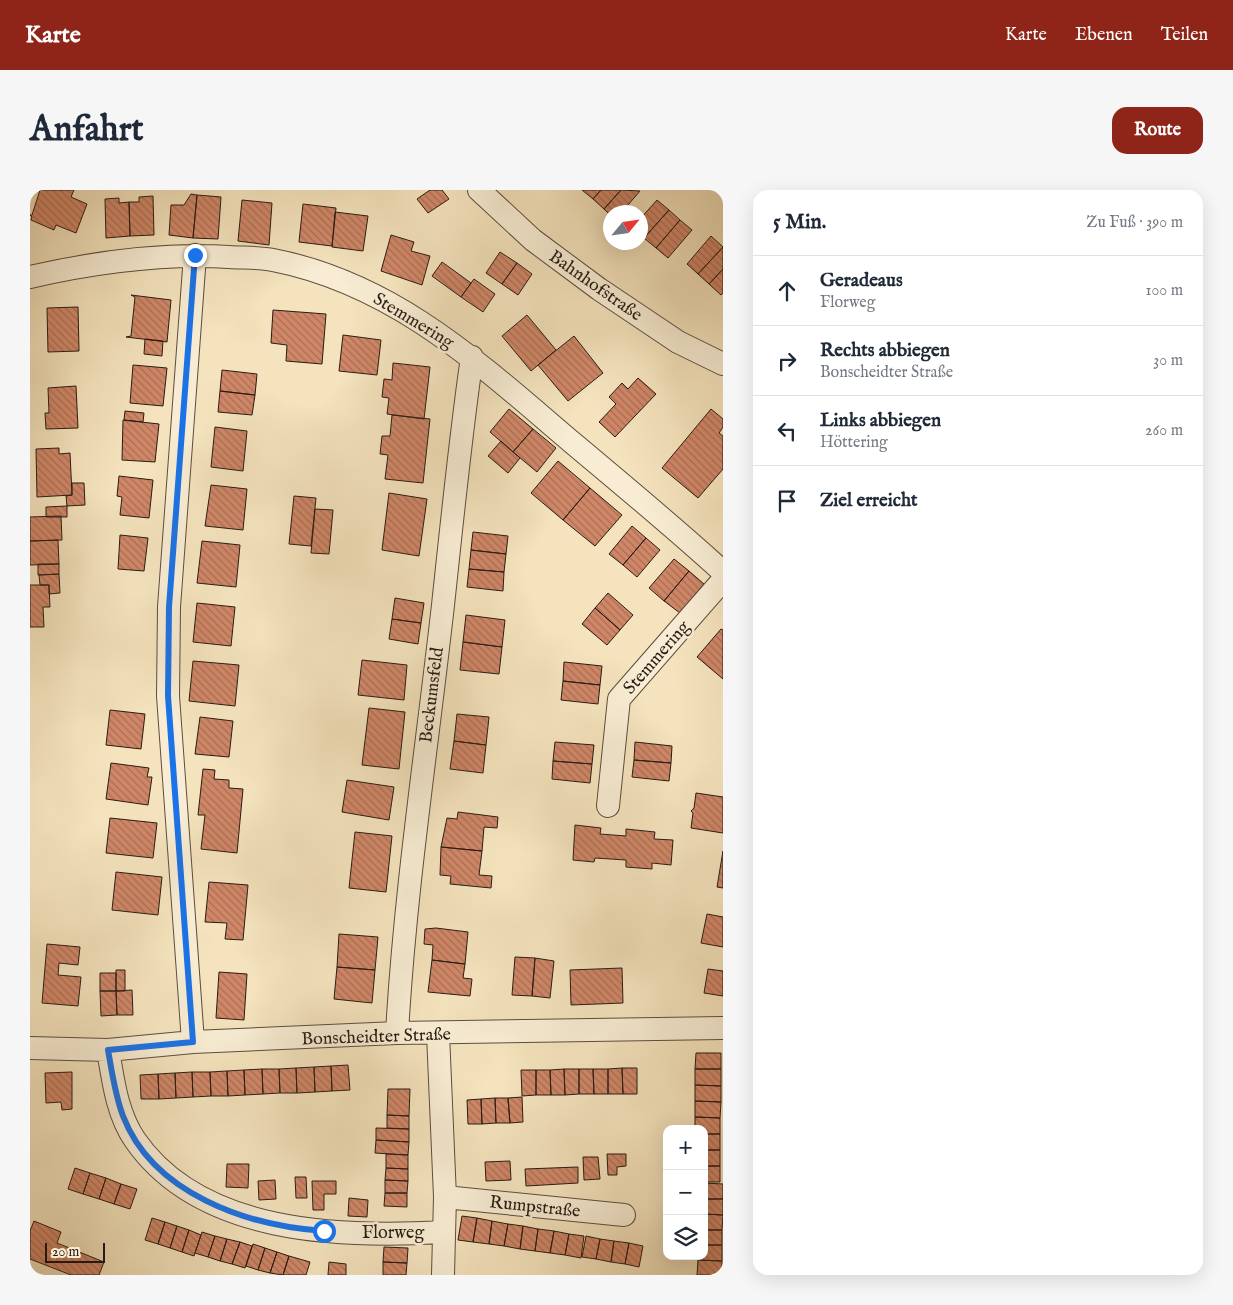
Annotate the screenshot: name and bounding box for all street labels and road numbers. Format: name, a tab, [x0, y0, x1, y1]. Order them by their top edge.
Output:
street label: Bahnhofstraße	[544, 246, 646, 327]
street label: Stemmering	[369, 288, 458, 355]
street label: Stemmering	[619, 616, 696, 700]
street label: Beckumsfeld	[415, 646, 450, 744]
street label: Bonscheidter Straße	[301, 1023, 451, 1052]
street label: Rumpstraße	[488, 1191, 581, 1224]
street label: Florweg	[362, 1222, 424, 1245]

